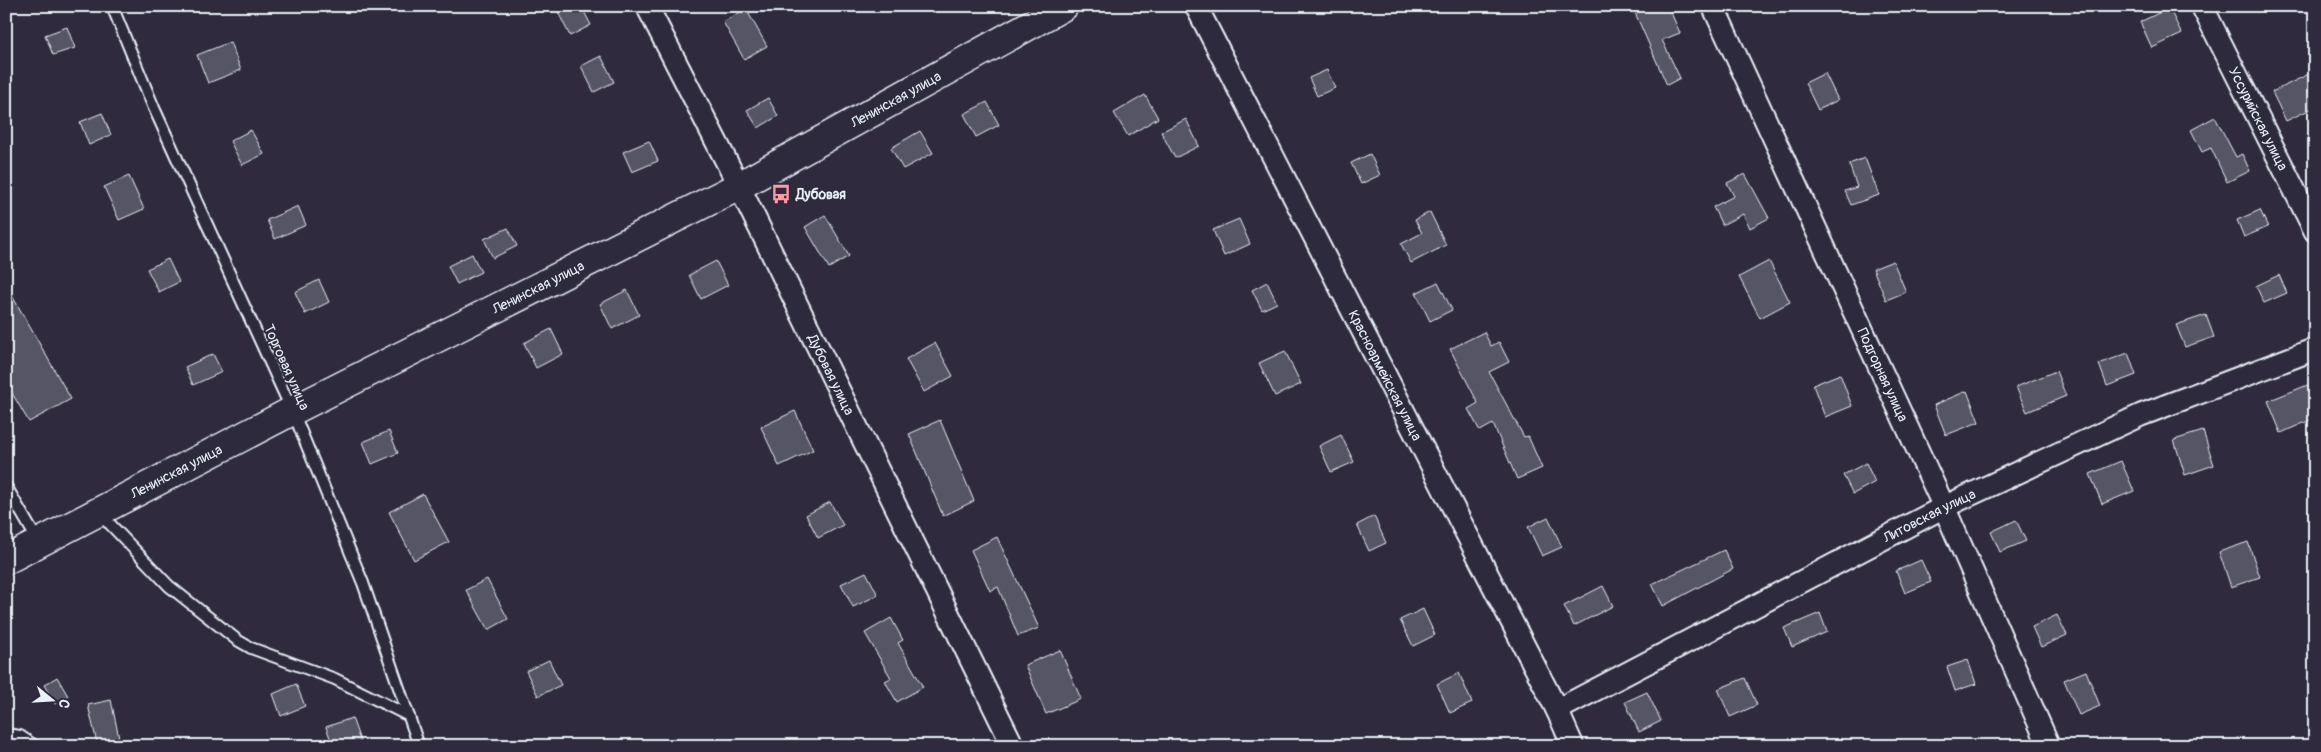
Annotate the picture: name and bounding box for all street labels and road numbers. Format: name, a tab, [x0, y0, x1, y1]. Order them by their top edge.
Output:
street label: Уссурийская улица	[2225, 64, 2291, 173]
street label: Ленинская улица	[847, 68, 944, 132]
street label: Ленинская улица	[489, 257, 587, 318]
street label: Красноармейская улица	[1344, 307, 1425, 444]
street label: Торговая улица	[260, 322, 313, 413]
street label: Подгорная улица	[1854, 325, 1911, 424]
street label: Дубовая улица	[803, 331, 858, 418]
street label: Ленинская улица	[127, 441, 225, 503]
street label: Литовская улица	[1879, 485, 1978, 547]

